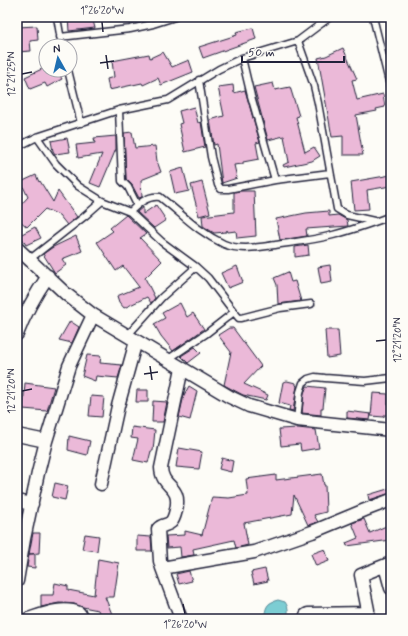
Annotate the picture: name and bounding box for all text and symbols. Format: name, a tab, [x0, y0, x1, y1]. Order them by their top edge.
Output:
text: 1°26'20"W	[80, 4, 124, 18]
north arrow	[38, 38, 78, 78]
scale bar	[242, 38, 344, 64]
text: N	[52, 42, 61, 57]
text: 50 m	[248, 45, 275, 61]
text: 12°21'25"N	[5, 51, 19, 96]
text: 12°21'20"N	[391, 317, 405, 363]
text: 12°21'20"N	[5, 368, 19, 414]
text: 1°26'20"W	[163, 618, 207, 632]

